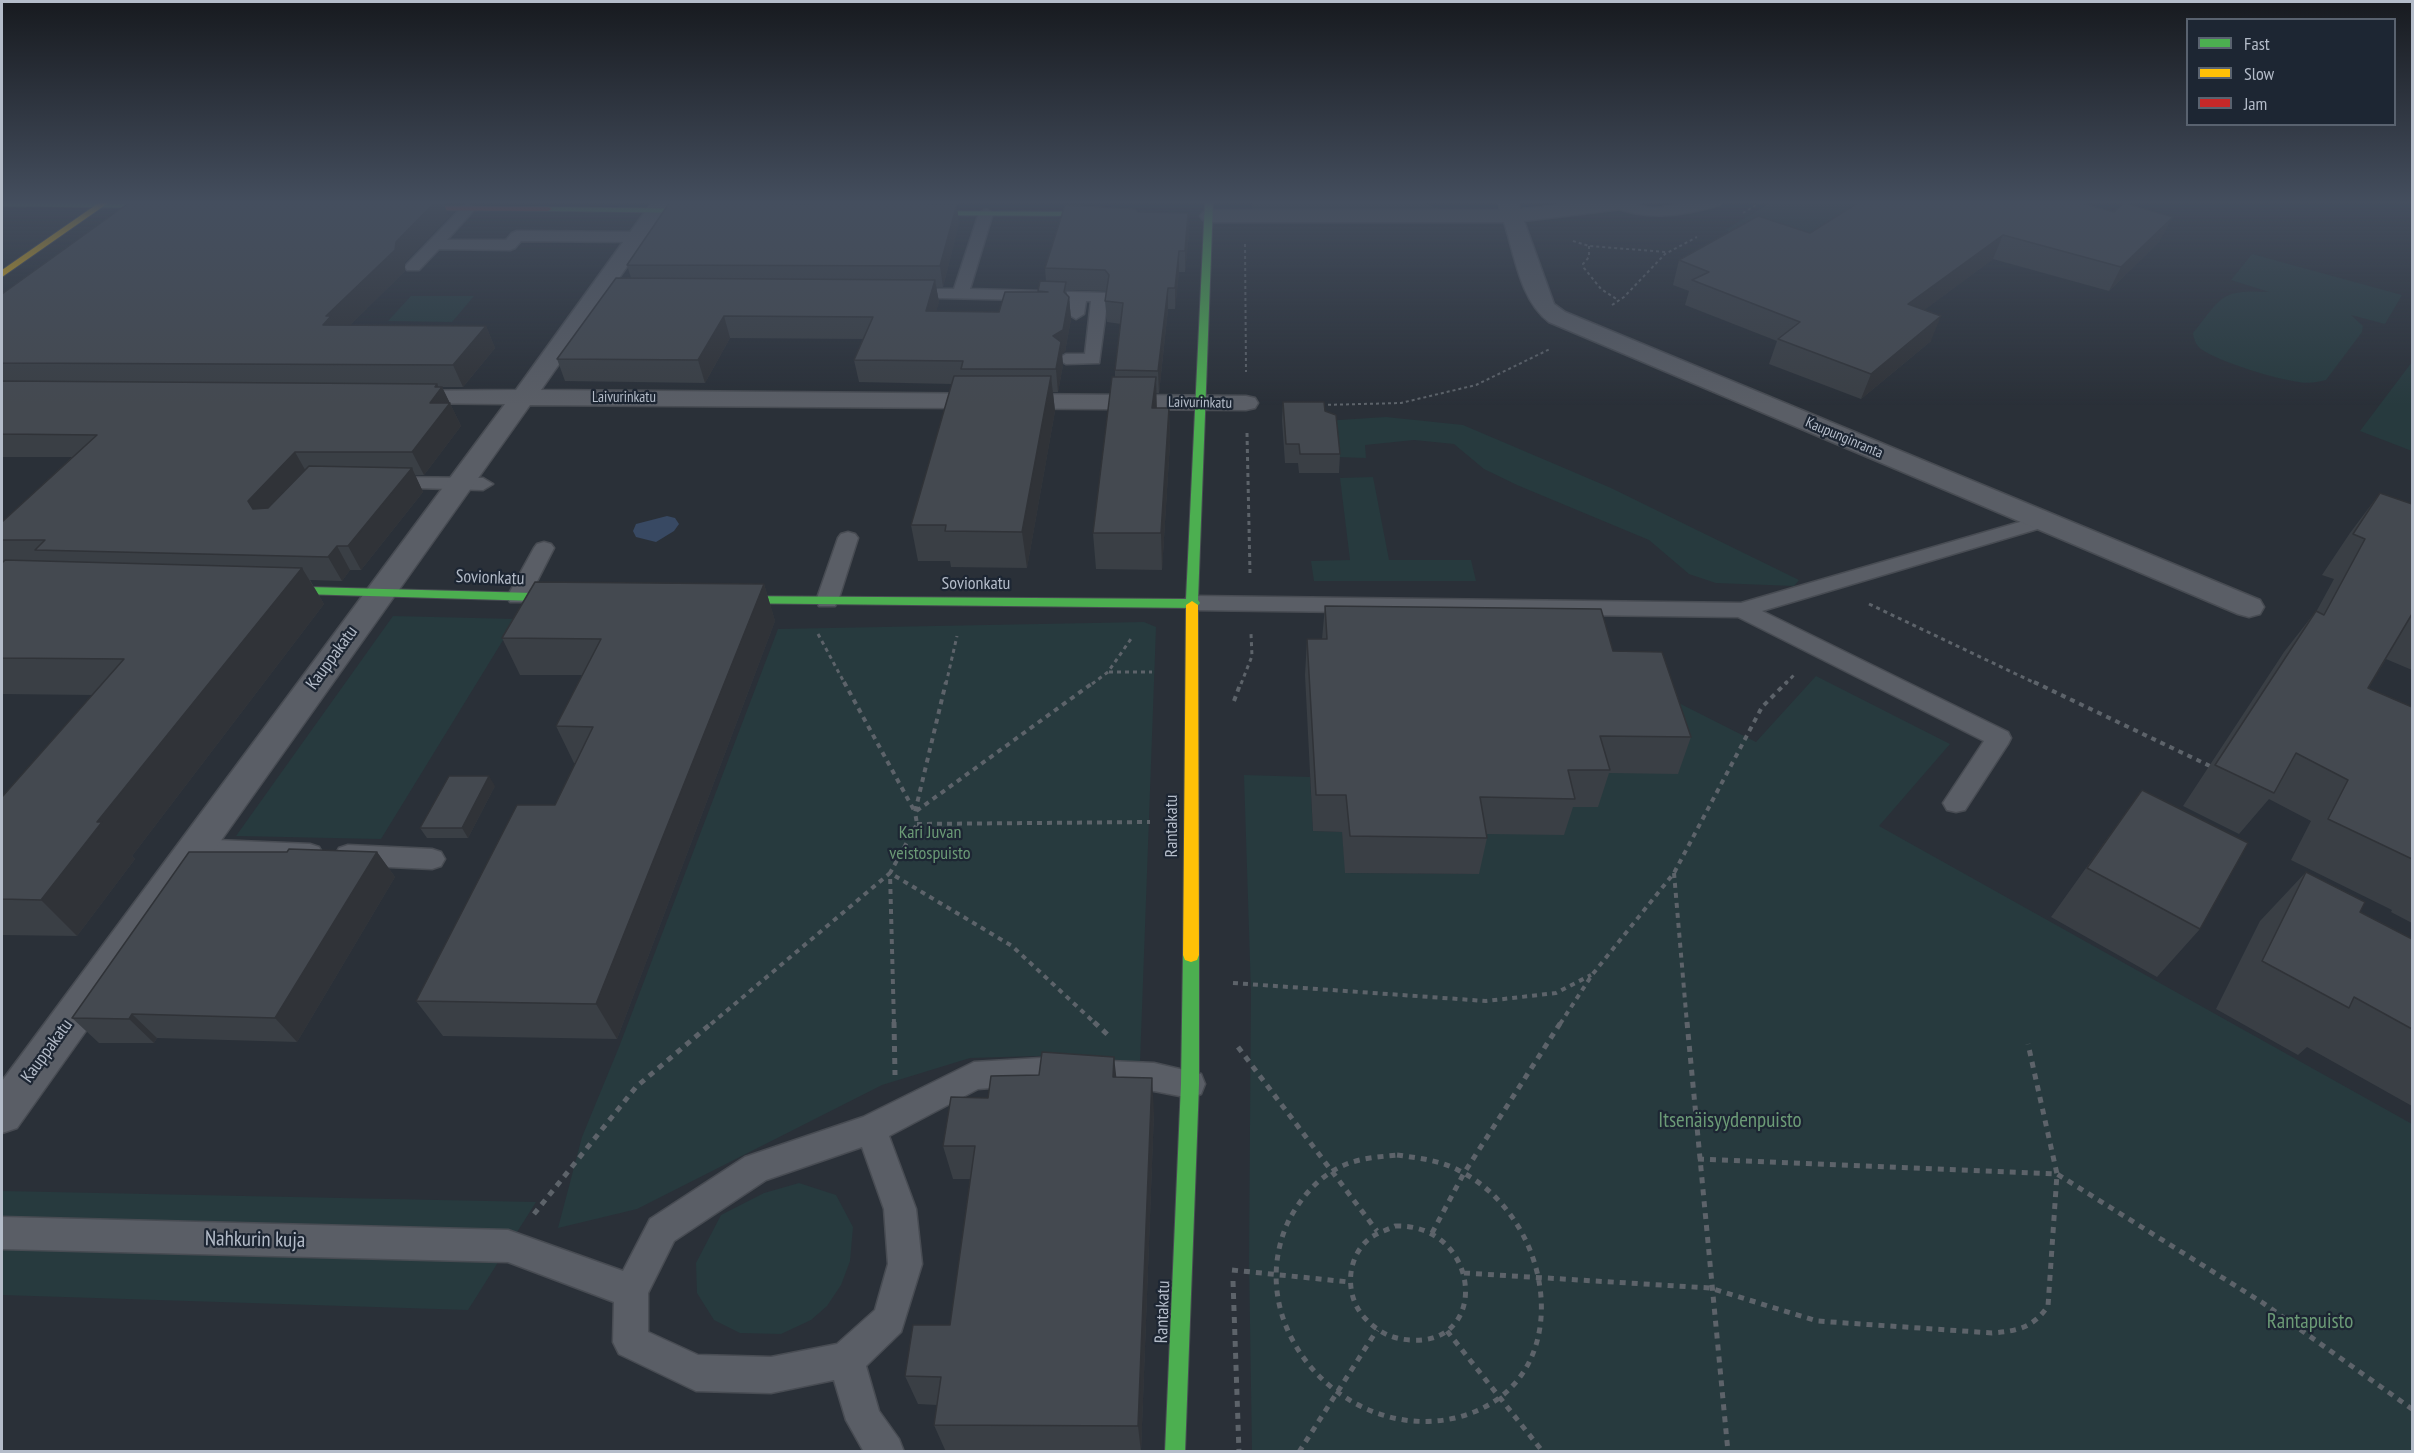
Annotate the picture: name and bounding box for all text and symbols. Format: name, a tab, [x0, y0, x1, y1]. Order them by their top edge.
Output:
legend	[2186, 18, 2396, 126]
text: Fast	[2244, 32, 2270, 55]
text: Slow	[2244, 62, 2274, 85]
text: Jam	[2244, 92, 2267, 115]
street label: Laivurinkatu	[592, 389, 656, 407]
street label: Laivurinkatu	[1168, 393, 1232, 413]
street label: Kaupunginranta	[1803, 414, 1885, 462]
street label: Sovionkatu	[455, 566, 525, 590]
street label: Sovionkatu	[942, 573, 1010, 595]
street label: Kauppakatu	[302, 622, 362, 694]
street label: Rantakatu	[1161, 795, 1183, 857]
park label: Kari Juvan veistospuisto	[889, 822, 971, 864]
street label: Kauppakatu	[17, 1015, 77, 1087]
park label: Itsenäisyydenpuisto	[1658, 1108, 1802, 1134]
street label: Nahkurin kuja	[205, 1227, 305, 1253]
street label: Rantakatu	[1151, 1280, 1175, 1344]
park label: Rantapuisto	[2267, 1309, 2353, 1335]

